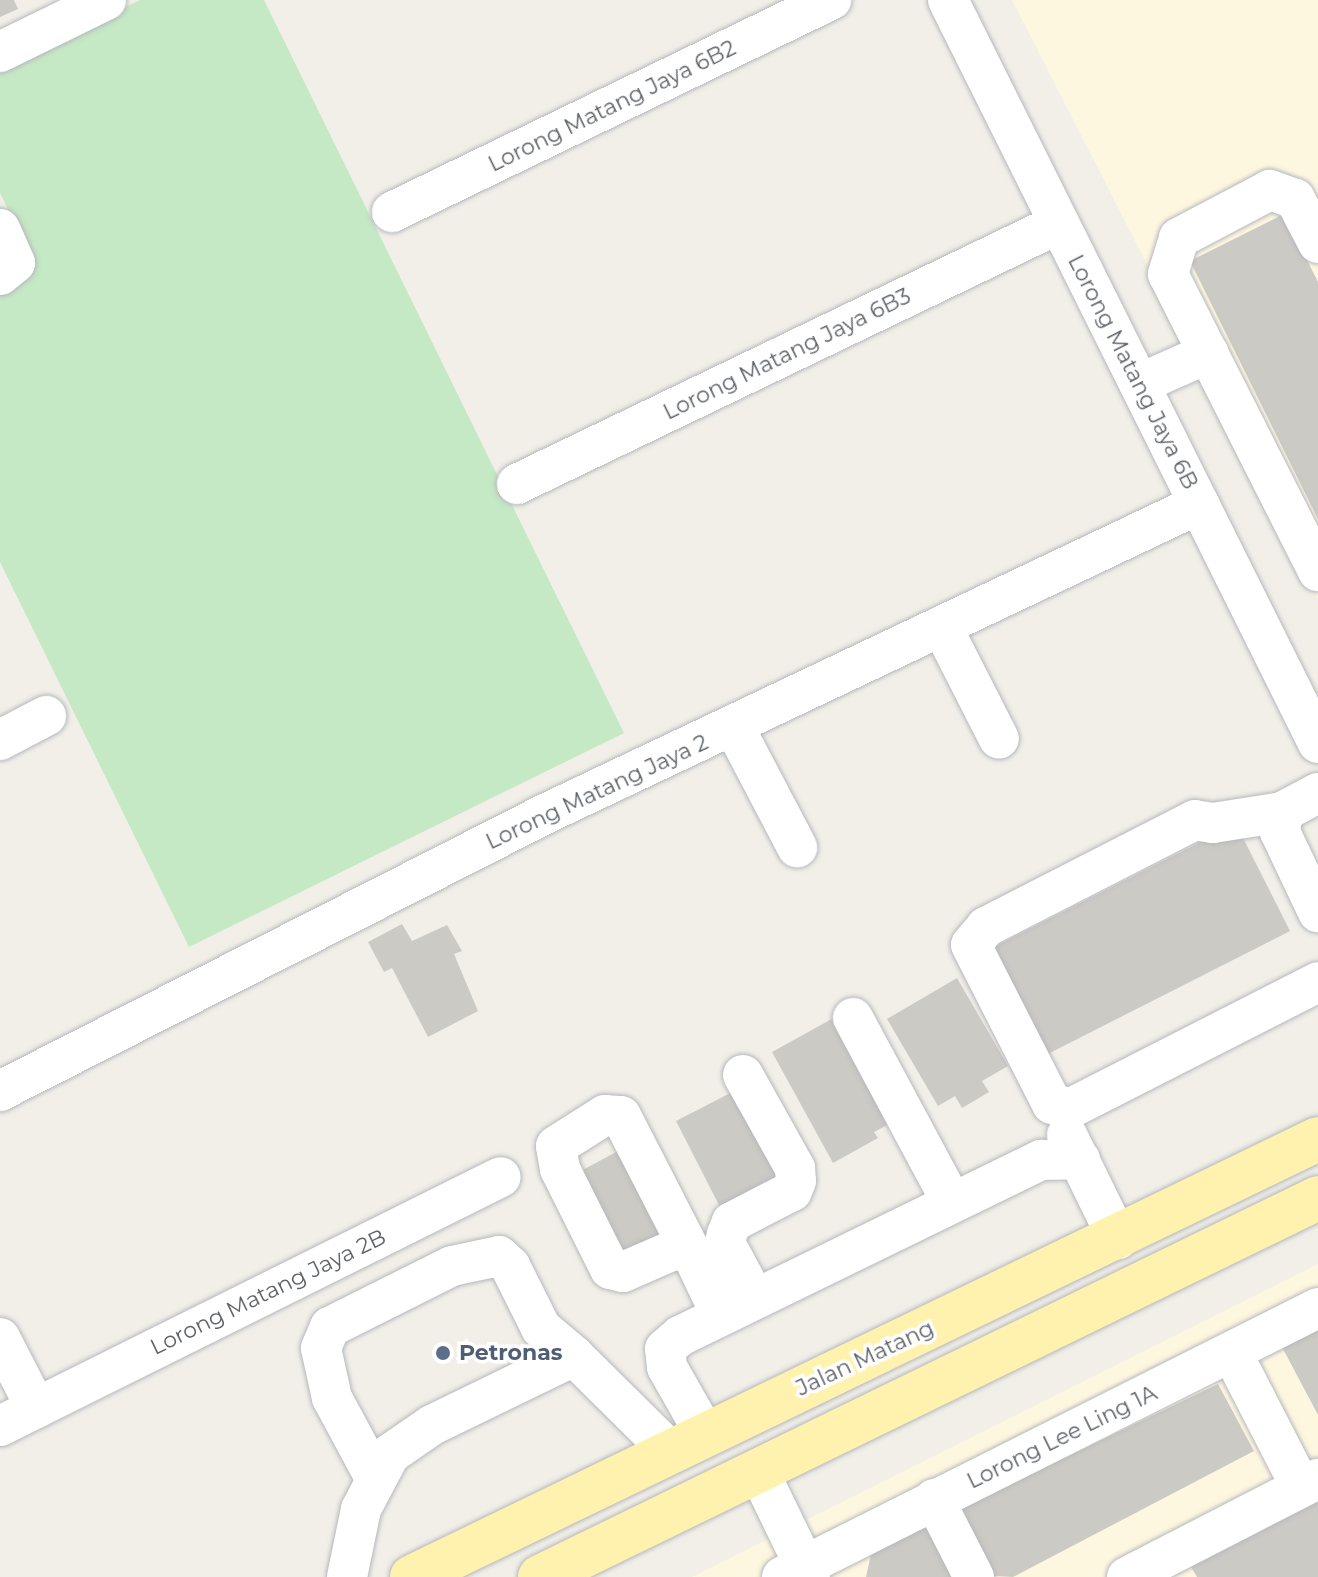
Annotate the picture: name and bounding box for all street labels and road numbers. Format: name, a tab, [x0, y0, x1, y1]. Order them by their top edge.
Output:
street label: Lorong Matang Jaya 6B2	[484, 34, 740, 178]
street label: Lorong Matang Jaya 6B	[1062, 250, 1204, 494]
street label: Lorong Matang Jaya 6B3	[659, 283, 915, 425]
street label: Lorong Matang Jaya 2	[482, 729, 712, 855]
street label: Lorong Matang Jaya 2B	[146, 1223, 390, 1361]
street label: Jalan Matang	[792, 1315, 938, 1401]
street label: Lorong Lee Ling 1A	[963, 1380, 1161, 1494]

